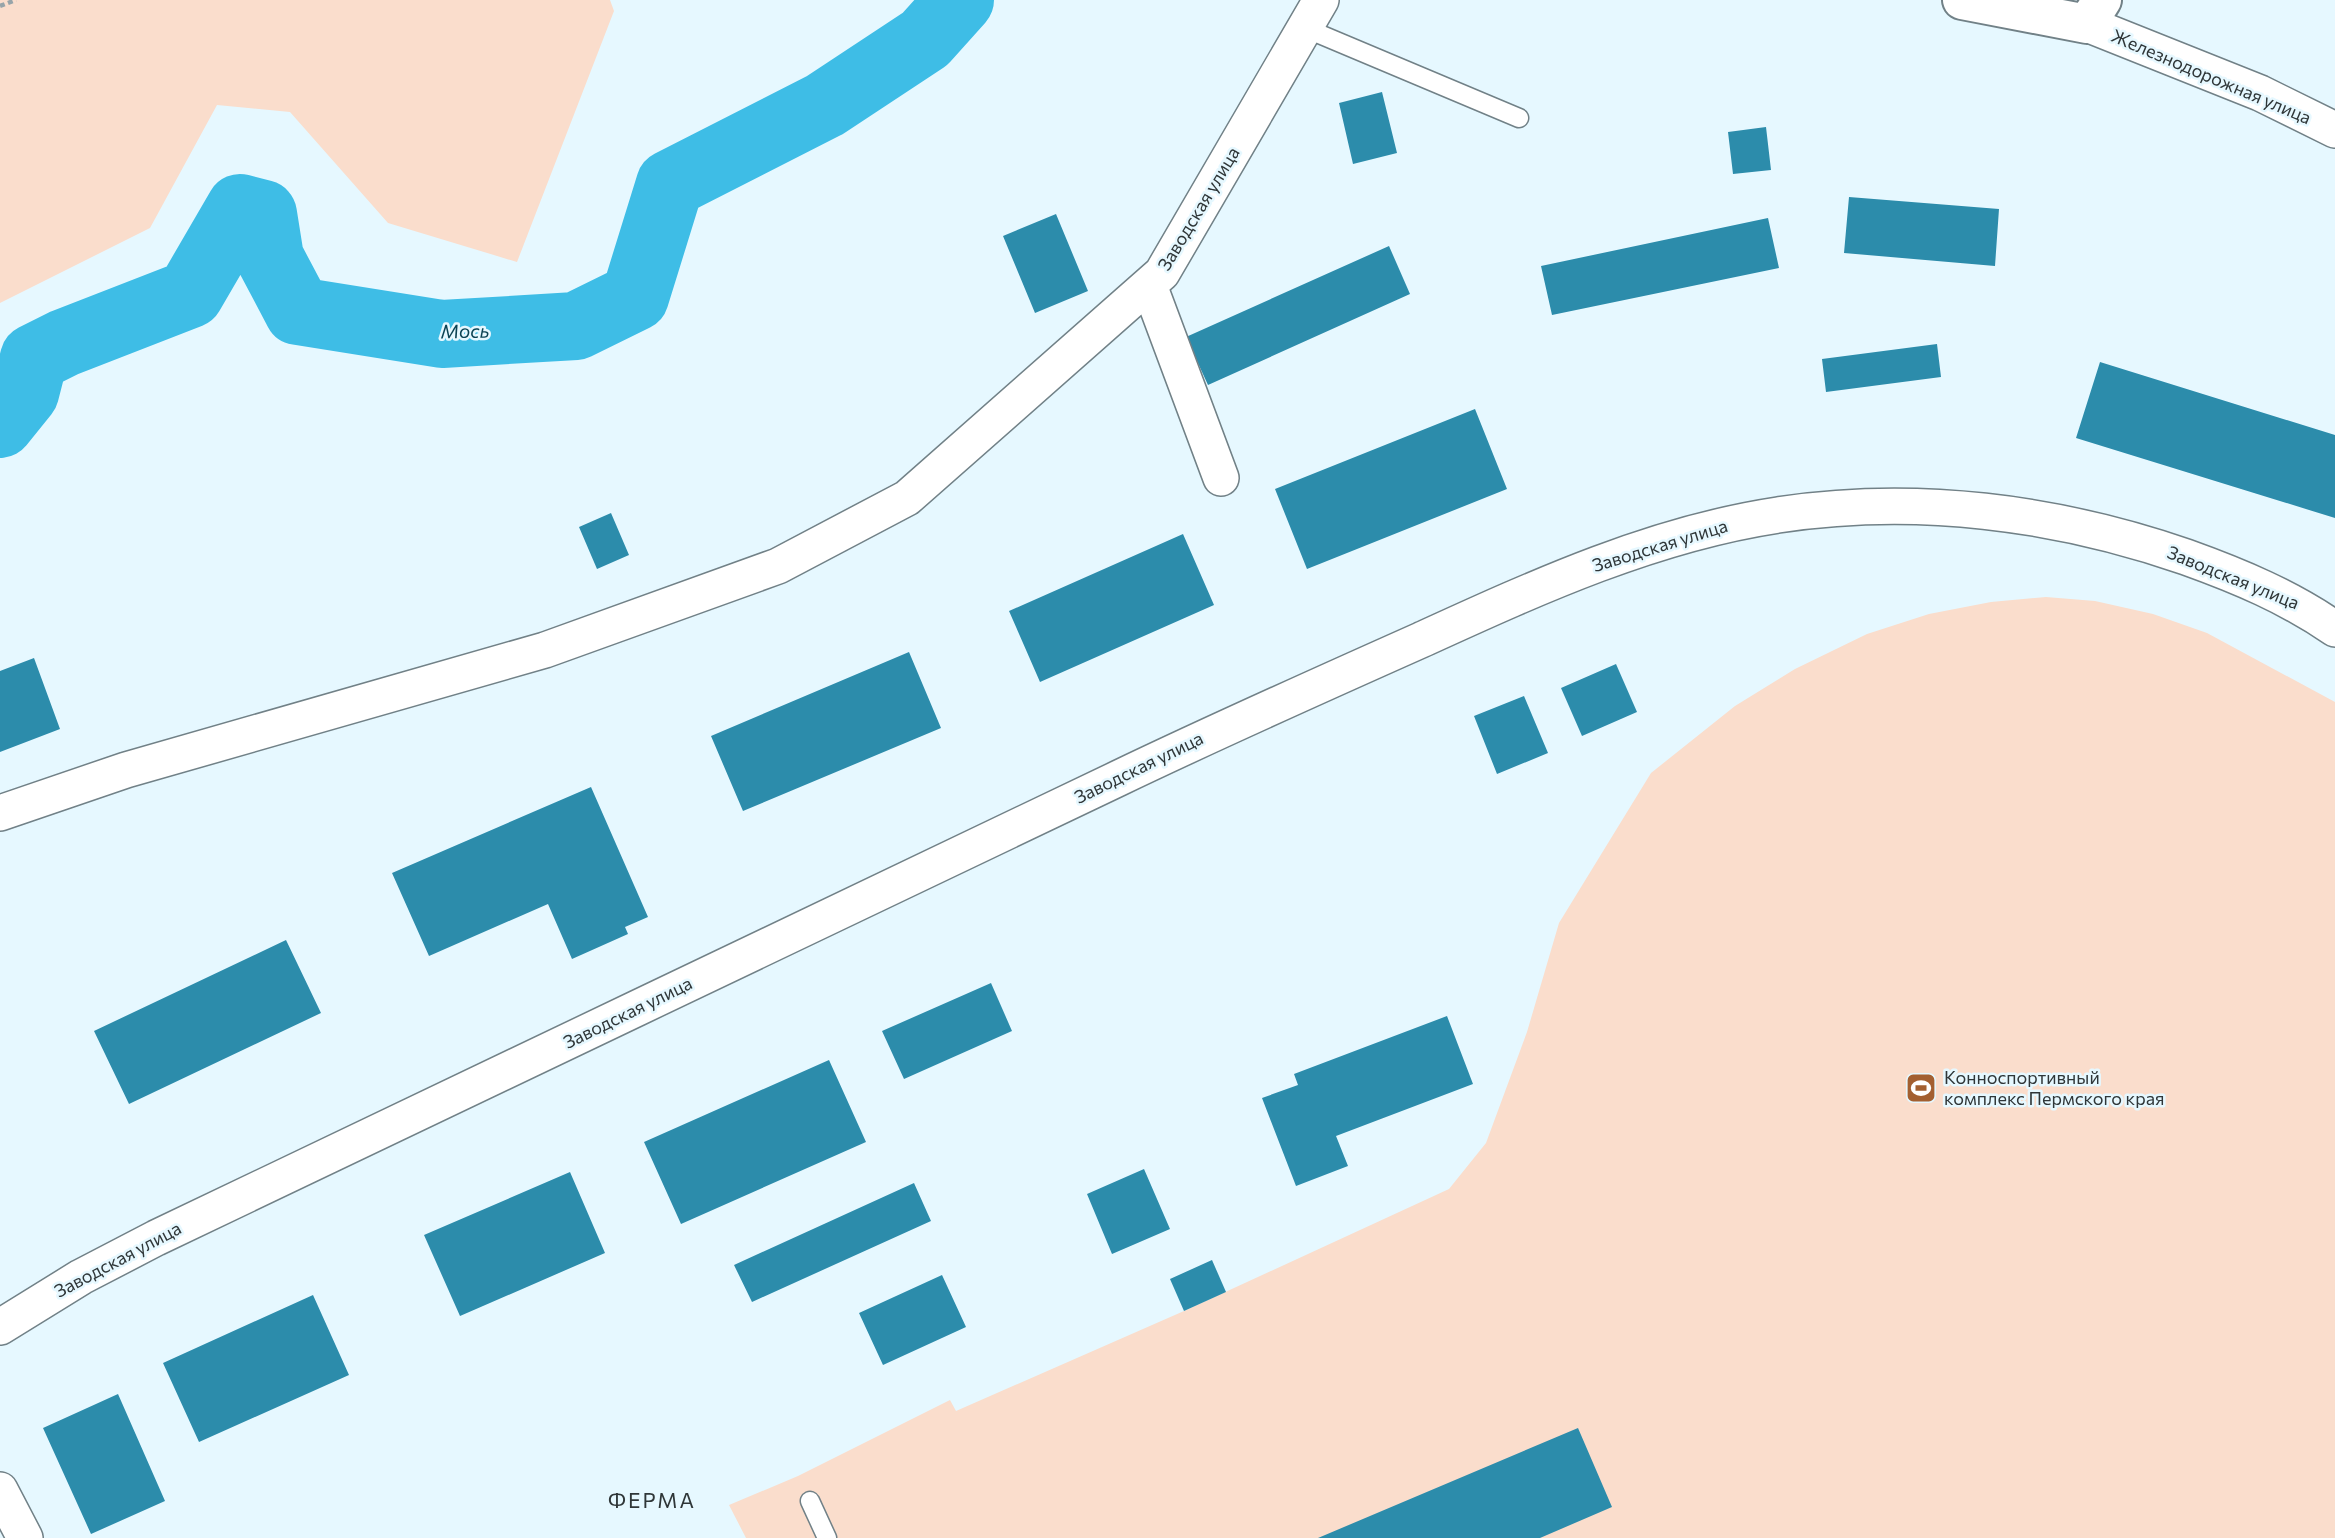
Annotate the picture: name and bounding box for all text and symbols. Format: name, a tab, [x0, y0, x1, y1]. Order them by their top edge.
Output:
street label: Железнодорожная улица	[2108, 24, 2315, 128]
street label: Заводская улица	[1153, 143, 1244, 274]
water label: Мось	[440, 319, 490, 342]
street label: Заводская улица	[1589, 514, 1730, 576]
street label: Заводская улица	[2164, 541, 2303, 614]
street label: Заводская улица	[1071, 726, 1206, 808]
street label: Заводская улица	[560, 971, 695, 1053]
place label: Конноспортивный комплекс Пермского края	[1944, 1066, 2164, 1109]
sports icon: Конноспортивный комплекс Пермского края	[1904, 1071, 1938, 1105]
street label: Заводская улица	[50, 1216, 185, 1302]
district label: ФЕРМА	[608, 1487, 696, 1512]

